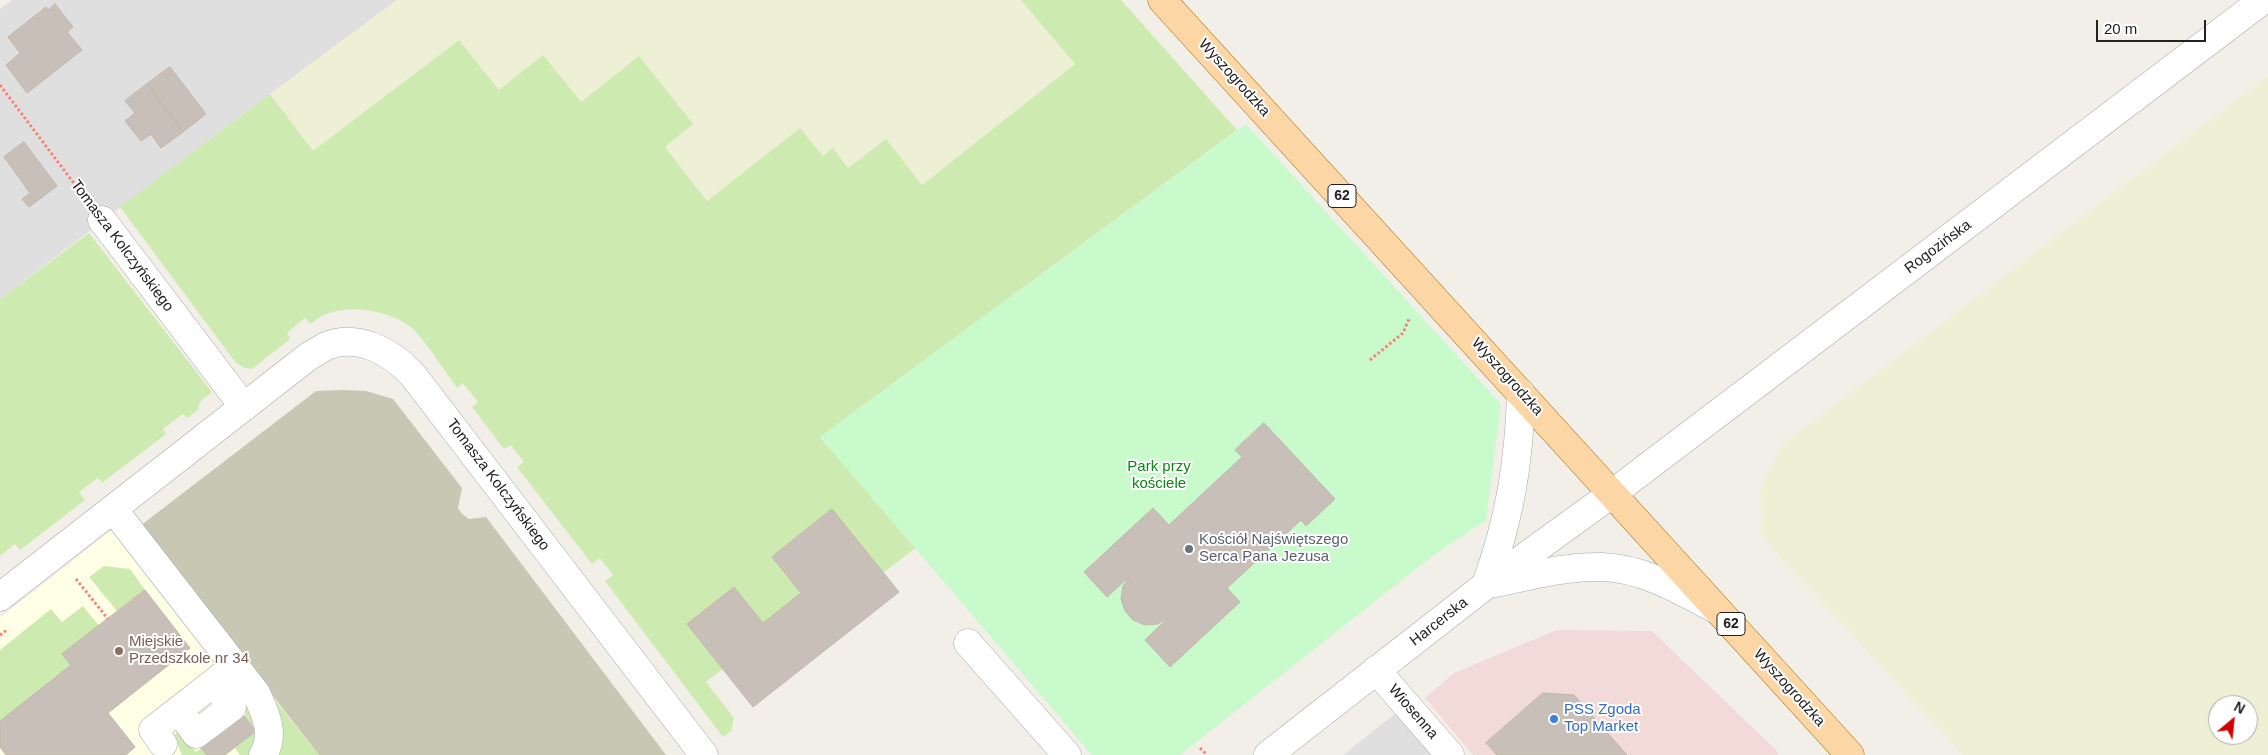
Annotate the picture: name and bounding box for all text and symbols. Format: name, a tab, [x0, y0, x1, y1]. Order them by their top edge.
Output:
scale bar	[2098, 10, 2208, 42]
text: 20 m	[2104, 20, 2137, 37]
street label: Wyszogrodzka	[1194, 35, 1274, 121]
street label: Tomasza Kolczyńskiego	[67, 177, 177, 315]
road number: 62	[1328, 185, 1356, 208]
street label: Rogozińska	[1901, 216, 1975, 278]
street label: Wyszogrodzka	[1467, 334, 1547, 420]
street label: Tomasza Kolczyńskiego	[443, 416, 553, 554]
park label: Park przy kościele	[1127, 458, 1191, 493]
place label: Kościół Najświętszego Serca Pana Jezusa	[1199, 531, 1348, 566]
marker: Kościół Najświętszego Serca Pana Jezusa	[1183, 543, 1195, 555]
street label: Harcerska	[1407, 594, 1471, 650]
road number: 62	[1717, 612, 1745, 636]
place label: Miejskie Przedszkole nr 34	[129, 633, 249, 668]
marker: Miejskie Przedszkole nr 34	[113, 645, 125, 657]
street label: Wyszogrodzka	[1749, 645, 1829, 731]
street label: Wiosenna	[1384, 681, 1442, 743]
north arrow	[2208, 695, 2258, 745]
text: N	[2231, 698, 2248, 717]
place label: PSS Zgoda Top Market	[1564, 701, 1641, 736]
marker: PSS Zgoda Top Market	[1548, 713, 1560, 725]

